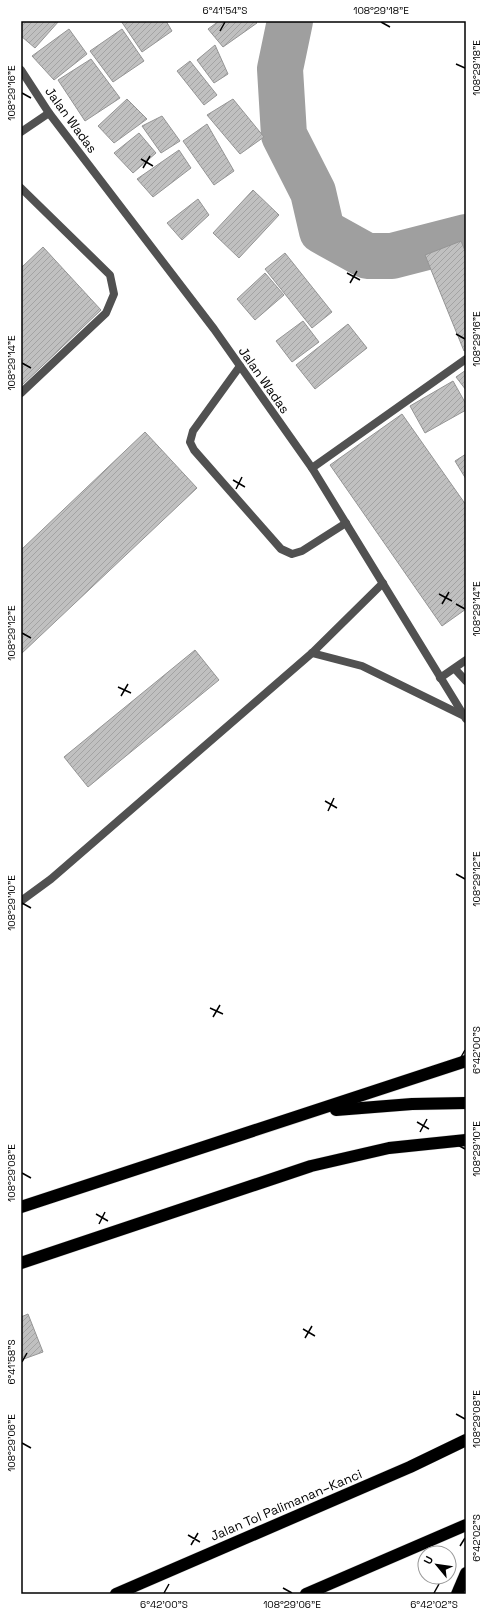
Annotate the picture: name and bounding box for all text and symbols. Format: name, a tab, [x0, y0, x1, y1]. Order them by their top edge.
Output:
text: 6°41'54"S	[203, 4, 247, 17]
text: 108°29'18"E	[353, 4, 409, 17]
text: 108°29'18"E	[470, 40, 483, 96]
text: 108°29'16"E	[5, 65, 18, 121]
street label: Jalan Wadas	[41, 83, 101, 157]
text: 108°29'16"E	[470, 311, 483, 367]
text: 108°29'14"E	[5, 335, 18, 391]
street label: Jalan Wadas	[235, 343, 293, 417]
text: 108°29'14"E	[470, 581, 483, 637]
text: 108°29'12"E	[5, 605, 18, 661]
text: 108°29'12"E	[470, 851, 483, 907]
text: 108°29'10"E	[5, 875, 18, 931]
text: 6°42'00"S	[470, 1026, 483, 1074]
text: 108°29'10"E	[470, 1121, 483, 1177]
text: 108°29'08"E	[5, 1144, 18, 1202]
text: 6°41'58"S	[5, 1339, 18, 1385]
text: 108°29'08"E	[470, 1390, 483, 1448]
text: 108°29'06"E	[5, 1414, 18, 1472]
street label: Jalan Tol Palimanan–Kanci	[208, 1465, 364, 1545]
text: 6°42'02"S	[470, 1514, 483, 1562]
north arrow	[417, 1545, 457, 1585]
text: U	[420, 1554, 436, 1567]
text: 6°42'00"S	[140, 1598, 188, 1611]
text: 108°29'06"E	[263, 1598, 321, 1611]
text: 6°42'02"S	[410, 1598, 458, 1611]

